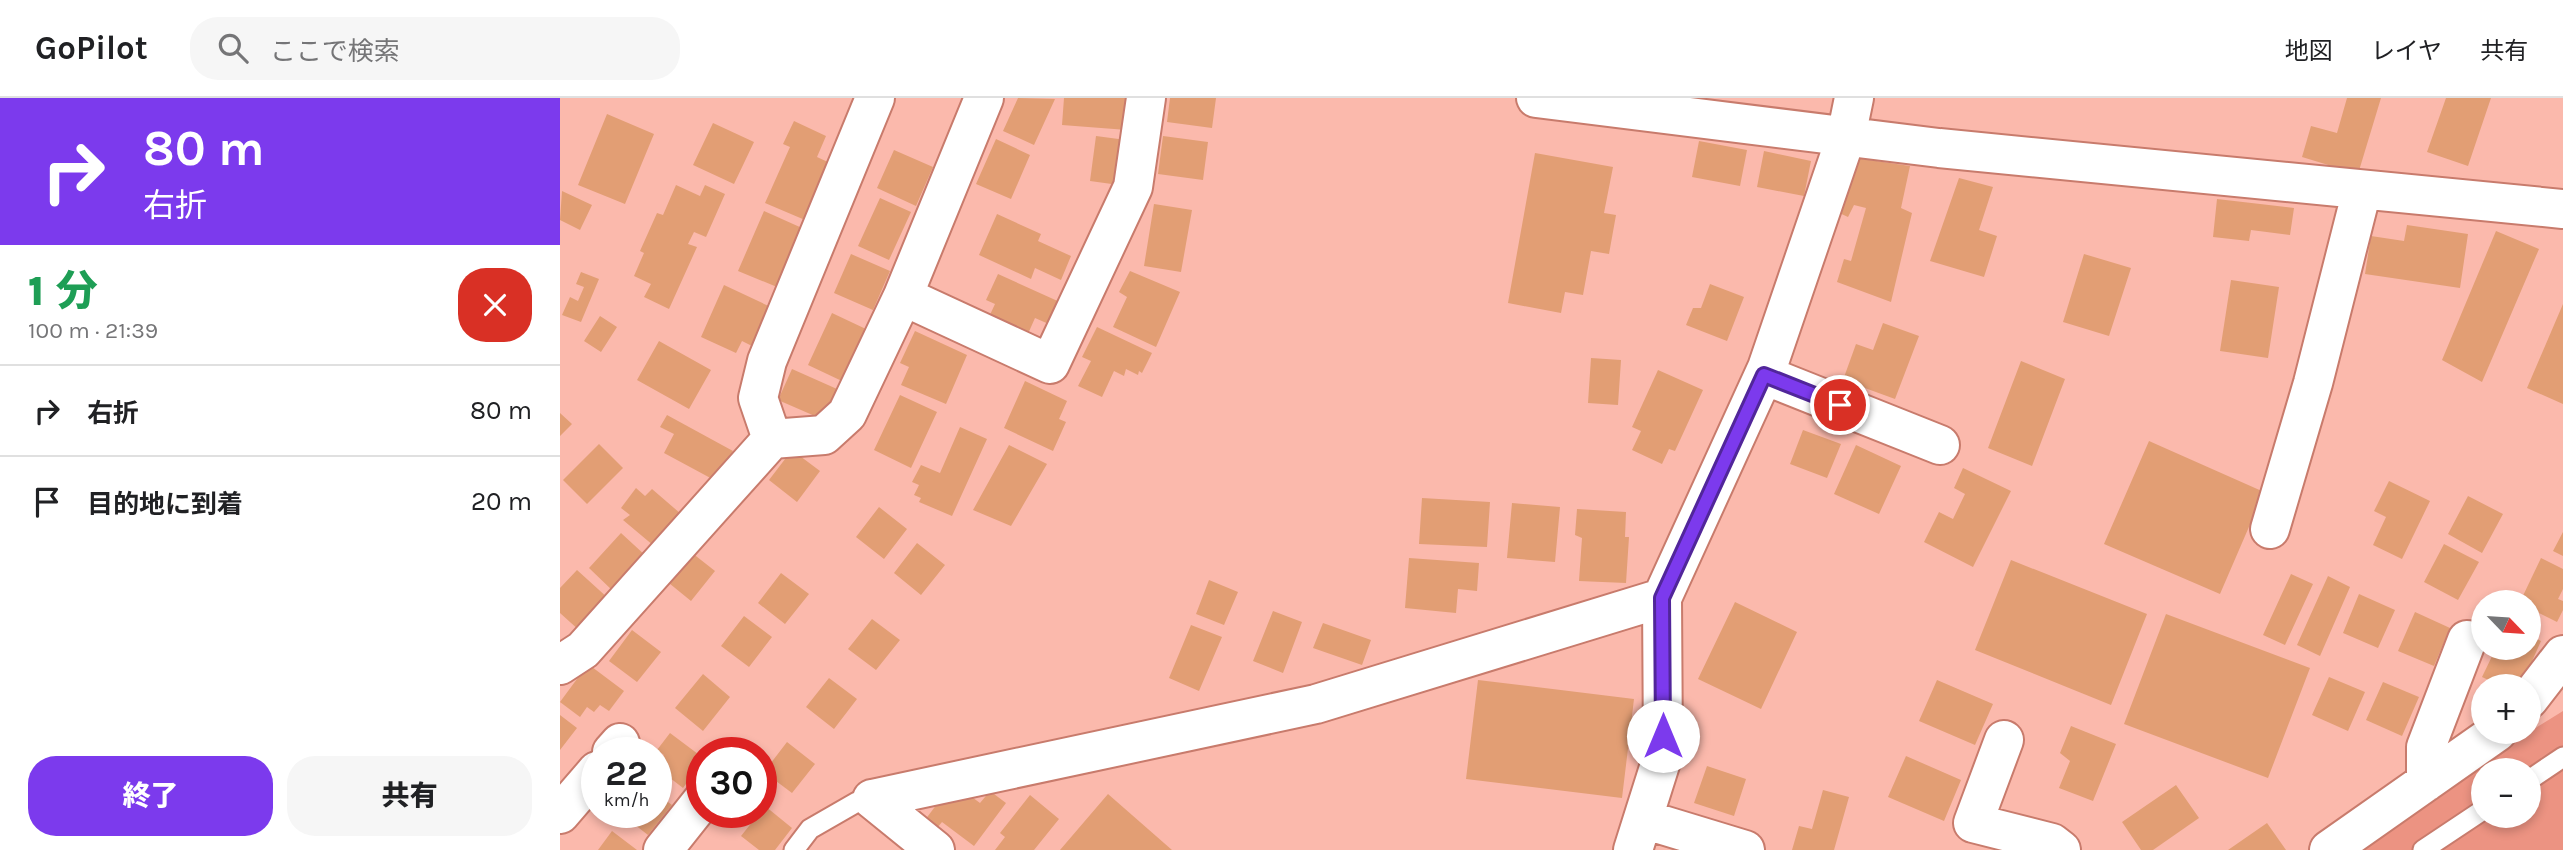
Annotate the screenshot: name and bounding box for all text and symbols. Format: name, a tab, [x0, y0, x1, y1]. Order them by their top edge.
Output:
search box	[190, 17, 680, 80]
text: GoPilot	[35, 29, 148, 67]
icon: search	[214, 29, 252, 67]
text: ここで検索	[270, 36, 400, 67]
text: 地図	[2285, 37, 2333, 65]
text: レイヤ	[2371, 37, 2442, 65]
text: 共有	[2480, 37, 2528, 65]
text: 80 m	[143, 120, 265, 177]
icon: right	[28, 126, 119, 217]
text: 右折	[143, 187, 207, 224]
text: 1 分	[28, 266, 97, 316]
button: close	[458, 268, 532, 342]
text: 100 m · 21:39	[28, 317, 158, 344]
pin	[1810, 375, 1870, 435]
icon: arrive	[1821, 386, 1859, 424]
icon: right	[28, 392, 66, 430]
text: 80 m	[470, 395, 532, 426]
text: 右折	[87, 398, 139, 429]
icon: arrive	[28, 483, 66, 521]
text: 20 m	[471, 486, 532, 517]
text: 目的地に到着	[87, 489, 243, 520]
north arrow	[2471, 590, 2541, 660]
map controls	[2471, 590, 2541, 828]
button: +	[2471, 674, 2541, 744]
position arrow	[1626, 699, 1700, 773]
speed limit sign: 30	[686, 737, 777, 828]
text: 22	[605, 753, 648, 794]
button: 終了	[28, 756, 273, 836]
button: 共有	[287, 756, 532, 836]
button: −	[2471, 758, 2541, 828]
text: km/h	[604, 789, 649, 811]

